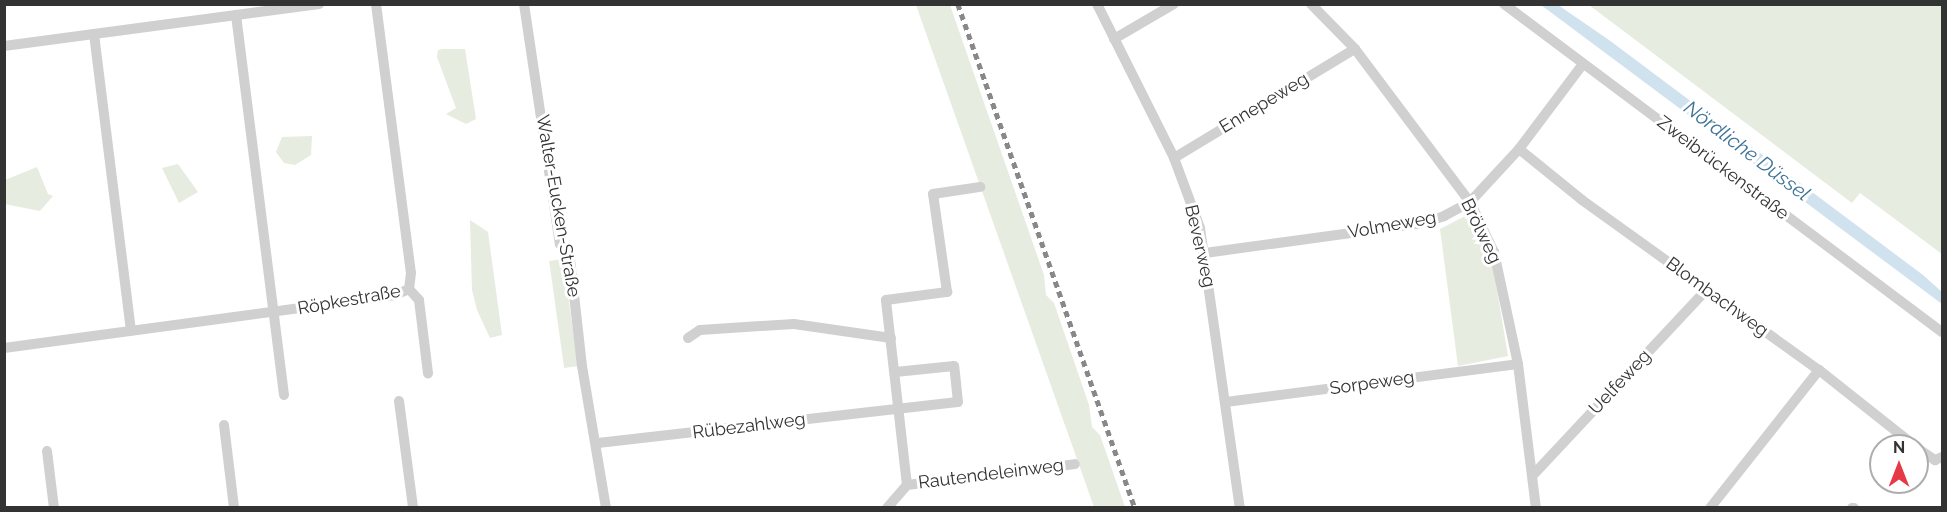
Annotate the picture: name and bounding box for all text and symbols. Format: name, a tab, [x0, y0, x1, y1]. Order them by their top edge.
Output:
street label: Ennepeweg	[1216, 68, 1312, 138]
water label: Nördliche Düssel	[1679, 96, 1815, 206]
street label: Zweibrückenstraße	[1653, 111, 1793, 225]
street label: Walter-Eucken-Straße	[531, 113, 585, 299]
street label: Brölweg	[1456, 195, 1506, 267]
street label: Beverweg	[1180, 202, 1220, 290]
street label: Volmeweg	[1346, 207, 1438, 243]
street label: Blombachweg	[1662, 253, 1772, 341]
street label: Röpkestraße	[296, 280, 402, 320]
street label: Uelfeweg	[1585, 345, 1655, 419]
street label: Sorpeweg	[1328, 366, 1416, 400]
street label: Rübezahlweg	[691, 408, 807, 444]
north arrow	[1869, 434, 1929, 494]
text: N	[1893, 438, 1905, 457]
street label: Rautendeleinweg	[917, 454, 1065, 494]

